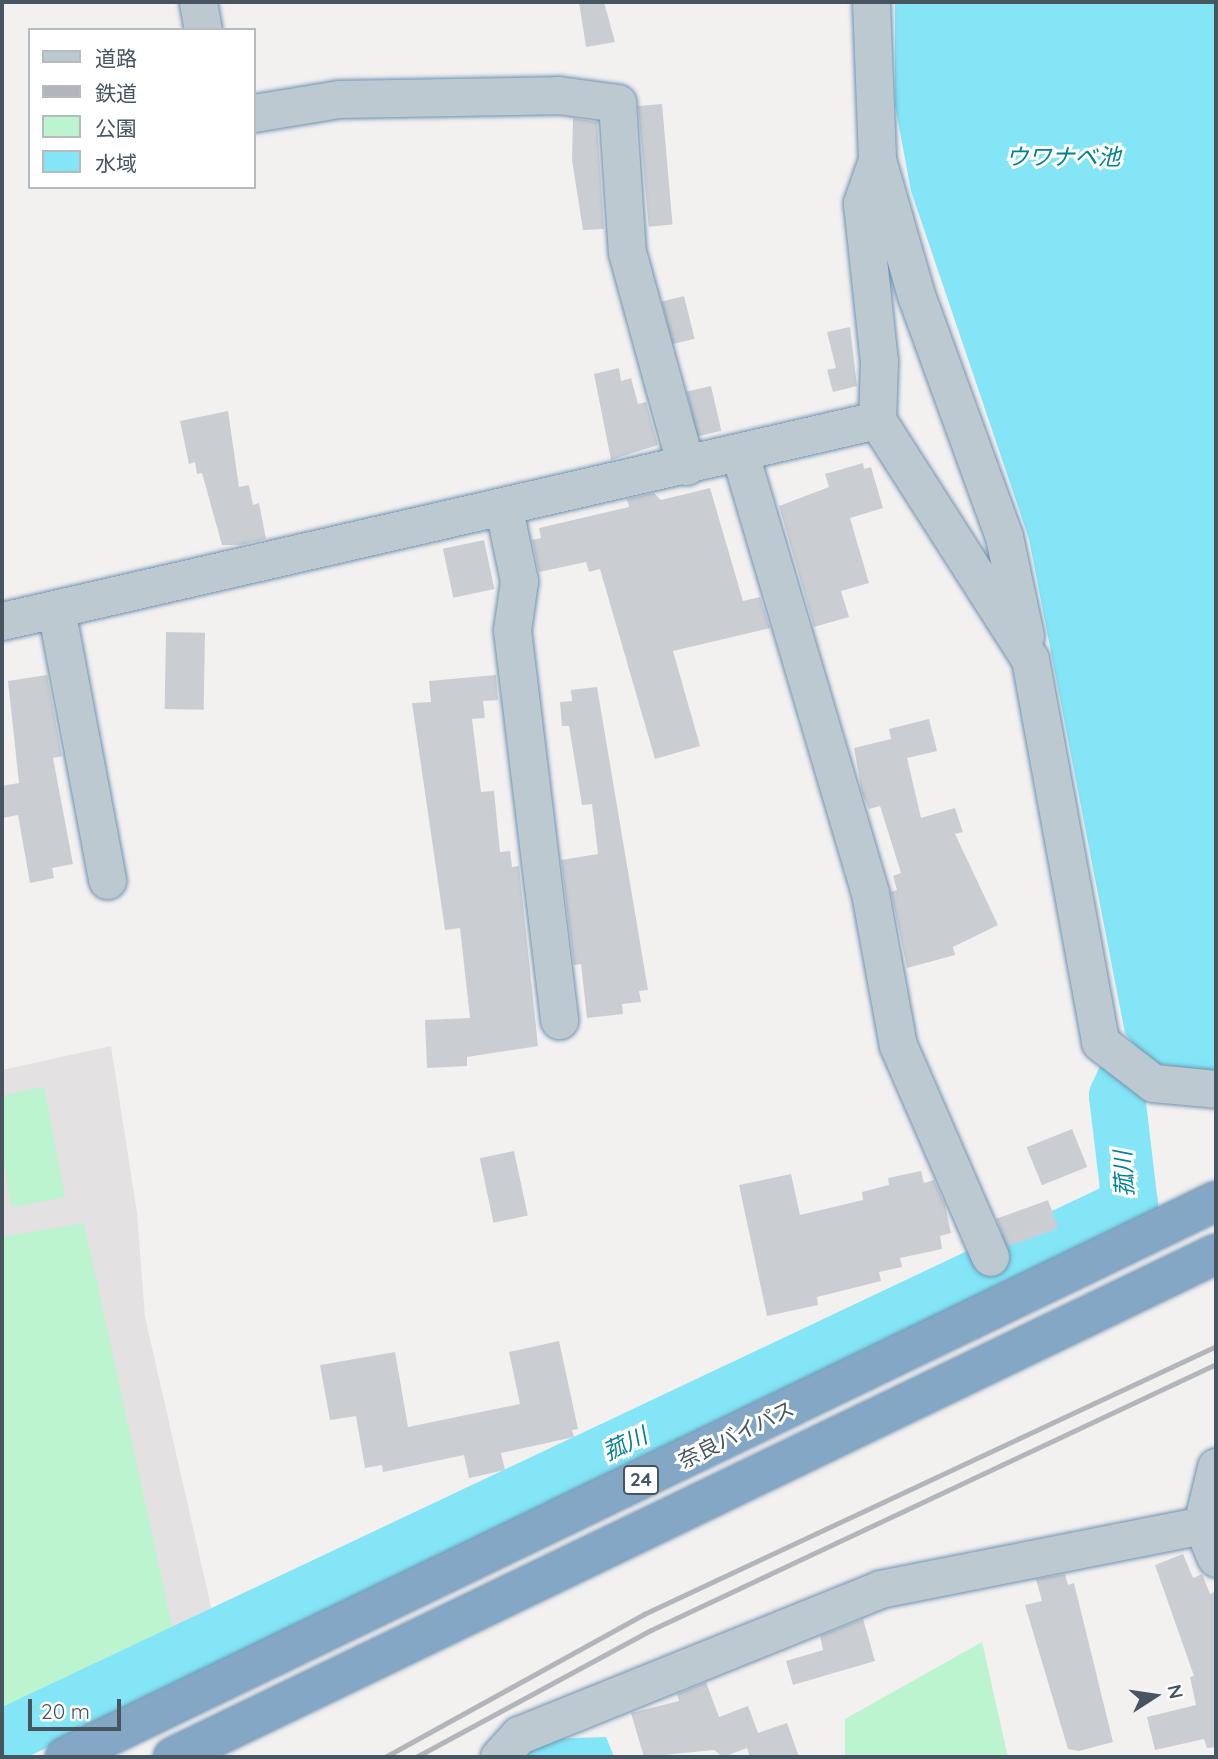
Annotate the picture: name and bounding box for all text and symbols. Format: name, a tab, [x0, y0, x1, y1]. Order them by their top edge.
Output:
legend	[28, 28, 256, 189]
text: 道路	[95, 45, 137, 71]
text: 鉄道	[95, 80, 137, 106]
text: 公園	[95, 115, 137, 141]
water label: ウワナベ池	[1006, 143, 1120, 171]
text: 水域	[95, 150, 137, 176]
water label: 菰川	[1109, 1150, 1139, 1198]
street label: 奈良バイパス	[674, 1395, 798, 1473]
water label: 菰川	[598, 1422, 652, 1466]
road number: 24	[622, 1464, 660, 1496]
north arrow	[1120, 1661, 1190, 1731]
text: N	[1162, 1682, 1189, 1701]
scale bar	[32, 1686, 124, 1730]
text: 20 m	[41, 1698, 90, 1724]

